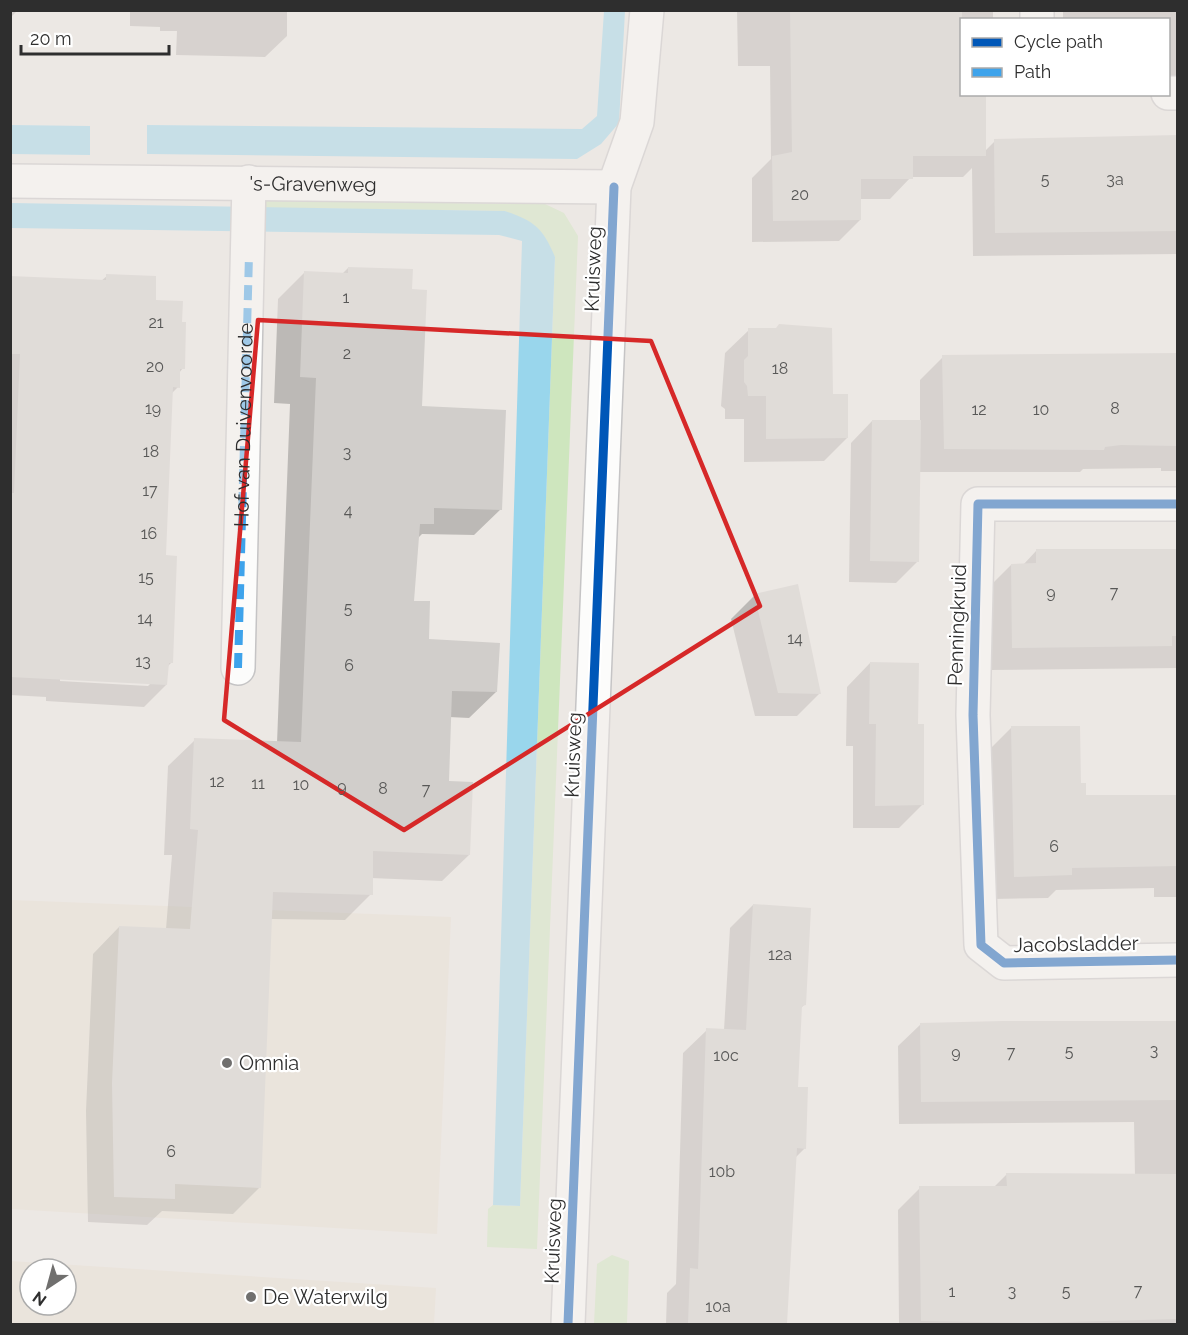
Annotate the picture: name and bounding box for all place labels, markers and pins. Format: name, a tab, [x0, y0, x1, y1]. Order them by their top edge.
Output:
place label: Omnia	[239, 1051, 299, 1075]
marker: Omnia	[220, 1056, 234, 1070]
place label: De Waterwilg	[263, 1285, 388, 1309]
marker: De Waterwilg	[244, 1290, 258, 1304]

